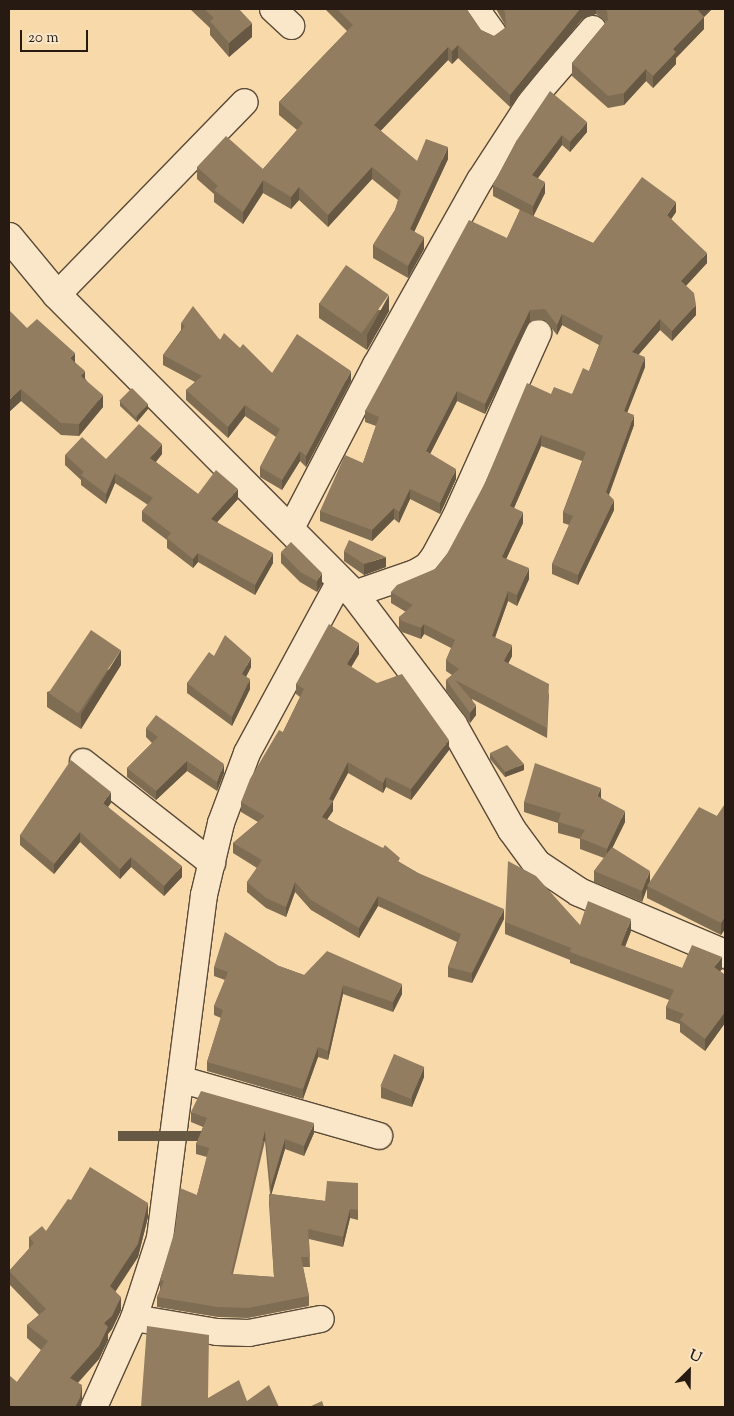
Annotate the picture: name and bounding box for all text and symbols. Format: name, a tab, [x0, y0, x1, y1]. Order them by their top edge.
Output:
scale bar	[22, 20, 90, 52]
text: 20 m	[28, 28, 59, 49]
north arrow	[664, 1346, 714, 1396]
text: U	[686, 1346, 704, 1369]

